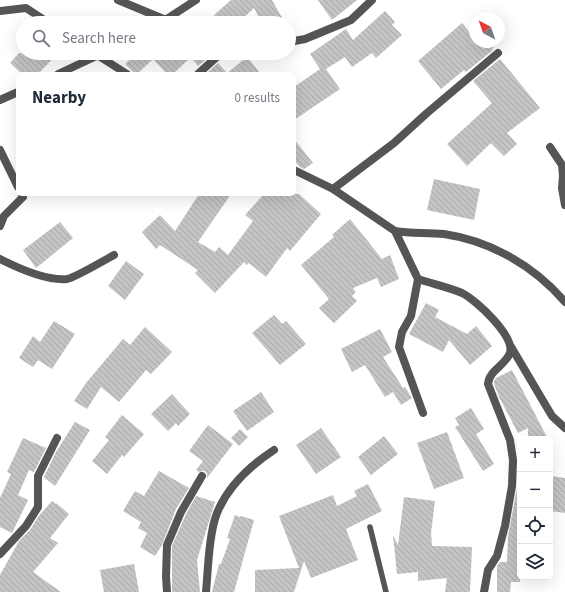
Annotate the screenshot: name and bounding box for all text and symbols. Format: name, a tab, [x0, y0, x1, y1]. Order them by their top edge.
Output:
north arrow	[469, 12, 505, 48]
search box	[16, 16, 296, 60]
icon: search	[30, 27, 52, 49]
text: Search here	[62, 28, 136, 49]
text: Nearby	[32, 86, 86, 110]
text: 0 results	[235, 89, 280, 107]
map controls	[517, 436, 553, 580]
button: +	[517, 436, 553, 472]
button: −	[517, 472, 553, 508]
button: locate	[517, 508, 553, 544]
button: layers	[517, 544, 553, 580]

